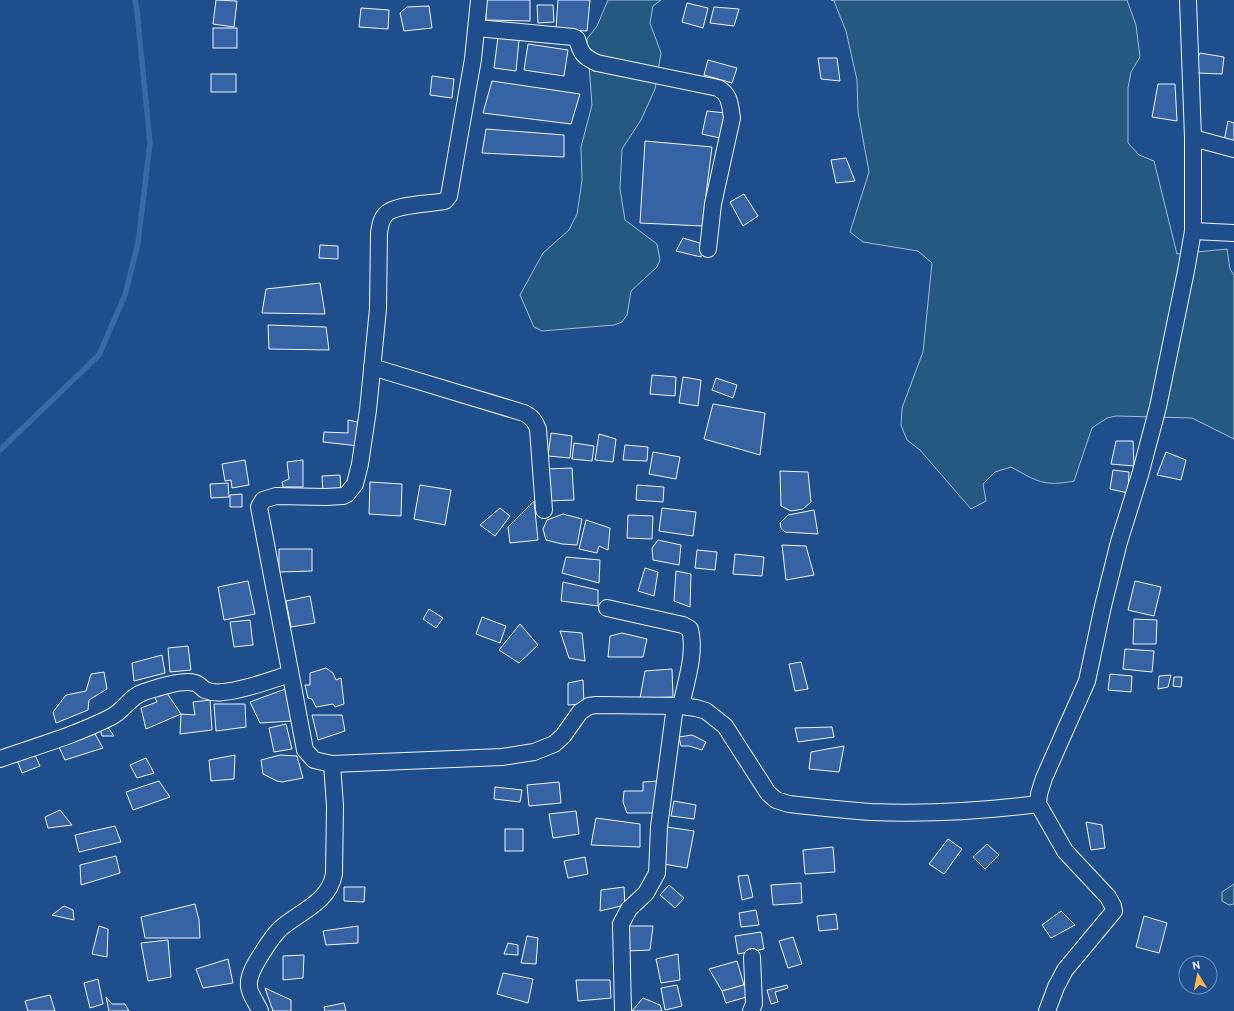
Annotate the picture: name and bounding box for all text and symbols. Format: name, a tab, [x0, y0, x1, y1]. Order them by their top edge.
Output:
north arrow	[1178, 955, 1218, 995]
text: N	[1191, 959, 1202, 974]

